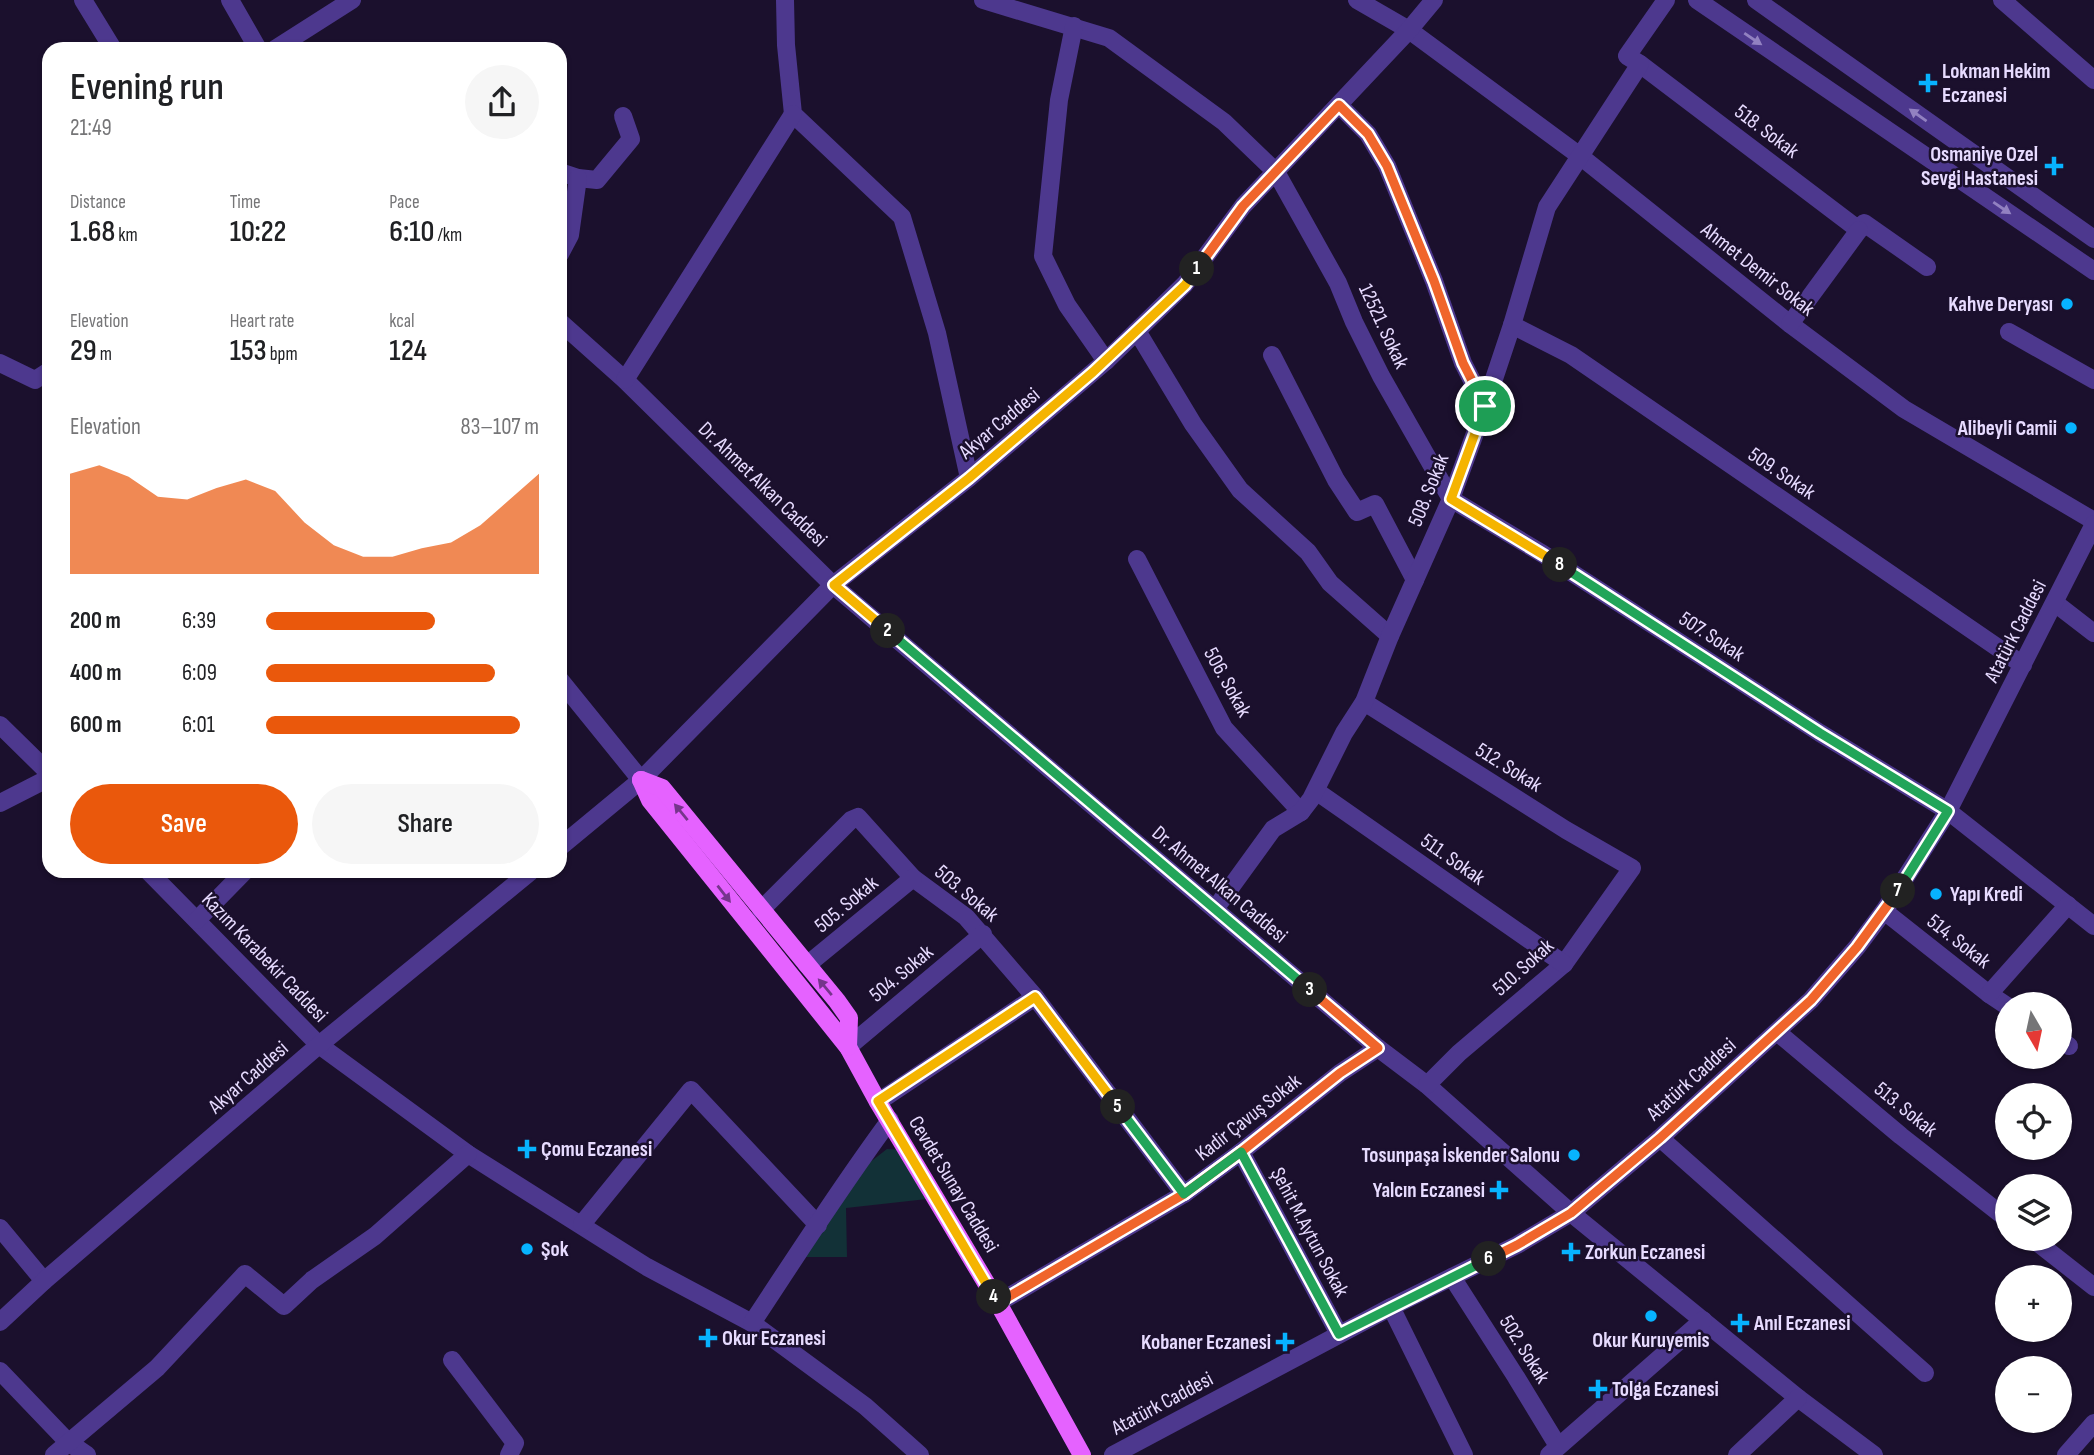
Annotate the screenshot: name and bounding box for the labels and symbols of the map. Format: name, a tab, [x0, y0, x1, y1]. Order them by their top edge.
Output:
one-way arrow	[1743, 32, 1763, 45]
place label: Lokman Hekim Eczanesi	[1942, 59, 2051, 108]
marker: Lokman Hekim Eczanesi	[1920, 75, 1936, 91]
street label: 518. Sokak	[1730, 99, 1804, 164]
one-way arrow	[1909, 108, 1927, 122]
place label: Osmaniye Ozel Sevgi Hastanesi	[1921, 142, 2038, 191]
marker: Osmaniye Ozel Sevgi Hastanesi	[2044, 156, 2064, 176]
one-way arrow	[1993, 201, 2011, 215]
street label: Ahmet Demir Sokak	[1695, 217, 1819, 321]
pin: 1	[1180, 252, 1214, 286]
street label: 12521. Sokak	[1353, 280, 1414, 372]
place label: Kahve Deryası	[1948, 292, 2053, 317]
marker: Kahve Deryası	[2059, 296, 2075, 312]
pin	[1455, 376, 1515, 436]
street label: Akyar Caddesi	[953, 382, 1045, 465]
place label: Alibeyli Camii	[1957, 416, 2057, 441]
street label: Dr. Ahmet Alkan Caddesi	[693, 417, 832, 552]
marker: Alibeyli Camii	[2063, 420, 2079, 436]
street label: 509. Sokak	[1743, 442, 1820, 505]
street label: 508. Sokak	[1403, 450, 1454, 530]
pin: 8	[1542, 548, 1578, 582]
street label: Atatürk Caddesi	[1979, 576, 2052, 687]
street label: 507. Sokak	[1674, 606, 1749, 667]
pin: 2	[870, 614, 906, 648]
street label: 506. Sokak	[1198, 643, 1257, 721]
street label: 512. Sokak	[1471, 737, 1547, 798]
one-way arrow	[673, 803, 688, 821]
street label: Dr. Ahmet Alkan Caddesi	[1147, 820, 1293, 948]
street label: 511. Sokak	[1416, 828, 1490, 891]
street label: 503. Sokak	[930, 859, 1004, 927]
street label: 505. Sokak	[809, 871, 883, 938]
pin: 7	[1881, 874, 1916, 908]
place label: Yapı Kredi	[1950, 882, 2023, 907]
one-way arrow	[717, 884, 732, 902]
marker: Yapı Kredi	[1928, 886, 1944, 902]
street label: Kazım Karabekir Caddesi	[196, 887, 333, 1027]
street label: 514. Sokak	[1922, 909, 1995, 974]
street label: 510. Sokak	[1488, 933, 1559, 1001]
street label: 504. Sokak	[864, 939, 938, 1007]
pin: 3	[1292, 972, 1328, 1007]
one-way arrow	[818, 979, 833, 996]
north arrow	[1995, 992, 2072, 1069]
street label: Atatürk Caddesi	[1641, 1033, 1741, 1127]
street label: Akyar Caddesi	[202, 1036, 293, 1120]
street label: Kadir Çavuş Sokak	[1191, 1068, 1306, 1166]
street label: 513. Sokak	[1869, 1076, 1942, 1142]
pin: 5	[1100, 1090, 1136, 1124]
street label: Cevdet Sunay Caddesi	[903, 1112, 1004, 1257]
place label: Çomu Eczanesi	[541, 1137, 652, 1162]
marker: Çomu Eczanesi	[519, 1141, 535, 1157]
place label: Tosunpaşa İskender Salonu	[1361, 1143, 1560, 1168]
marker: Tosunpaşa İskender Salonu	[1566, 1147, 1582, 1163]
street label: Şehit M.Aytun Sokak	[1265, 1163, 1354, 1301]
place label: Yalcın Eczanesi	[1373, 1178, 1485, 1203]
marker: Yalcın Eczanesi	[1491, 1182, 1507, 1198]
place label: Şok	[541, 1237, 569, 1262]
place label: Zorkun Eczanesi	[1585, 1240, 1705, 1265]
marker: Şok	[519, 1241, 535, 1257]
pin: 6	[1472, 1242, 1506, 1276]
marker: Zorkun Eczanesi	[1563, 1244, 1579, 1260]
pin: 4	[976, 1280, 1012, 1314]
marker: Okur Kuruyemis	[1643, 1308, 1659, 1324]
street label: 502. Sokak	[1494, 1311, 1555, 1388]
place label: Anıl Eczanesi	[1753, 1311, 1850, 1336]
marker: Anıl Eczanesi	[1732, 1315, 1748, 1331]
place label: Okur Eczanesi	[722, 1326, 826, 1351]
place label: Okur Kuruyemis	[1592, 1328, 1710, 1353]
marker: Okur Eczanesi	[700, 1330, 716, 1346]
place label: Kobaner Eczanesi	[1141, 1330, 1271, 1355]
marker: Kobaner Eczanesi	[1277, 1334, 1293, 1350]
street label: Atatürk Caddesi	[1106, 1366, 1217, 1441]
place label: Tolga Eczanesi	[1612, 1377, 1719, 1402]
marker: Tolga Eczanesi	[1590, 1381, 1606, 1397]

